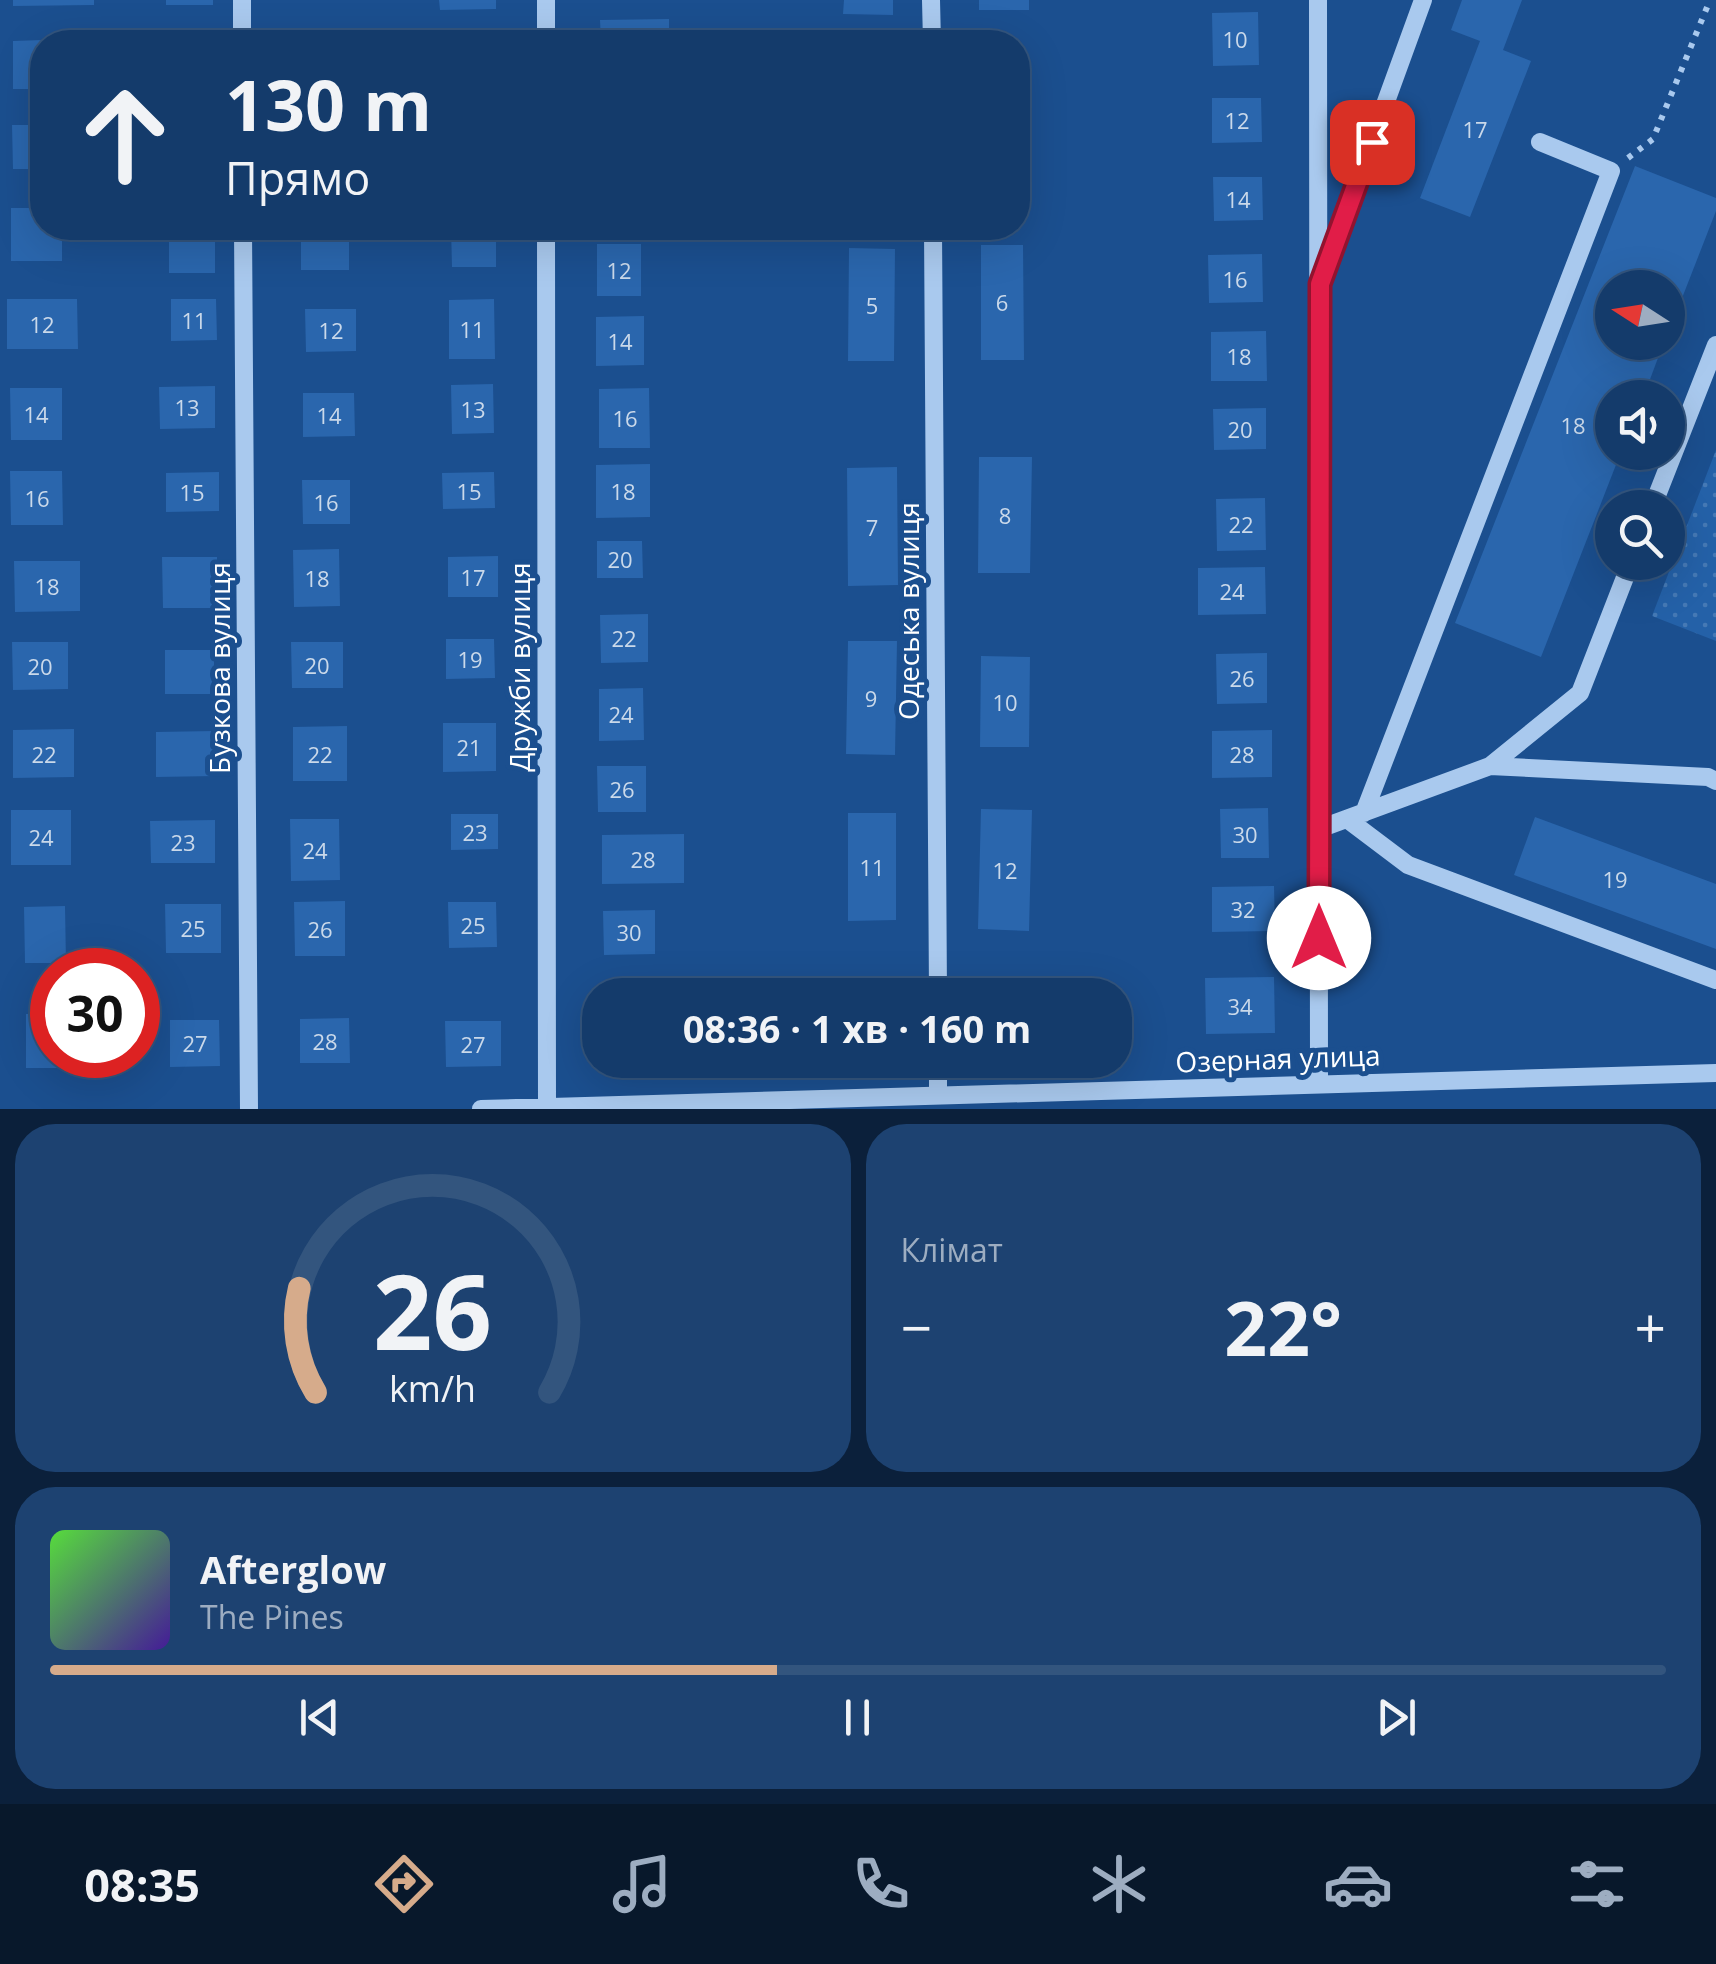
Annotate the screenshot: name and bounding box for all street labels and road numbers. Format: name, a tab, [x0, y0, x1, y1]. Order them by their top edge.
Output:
street label: Одеська вулиця	[889, 502, 927, 720]
street label: Бузкова вулиця	[200, 562, 238, 774]
street label: Дружби вулиця	[500, 562, 538, 772]
street label: Озерная улица	[1175, 1035, 1381, 1081]

